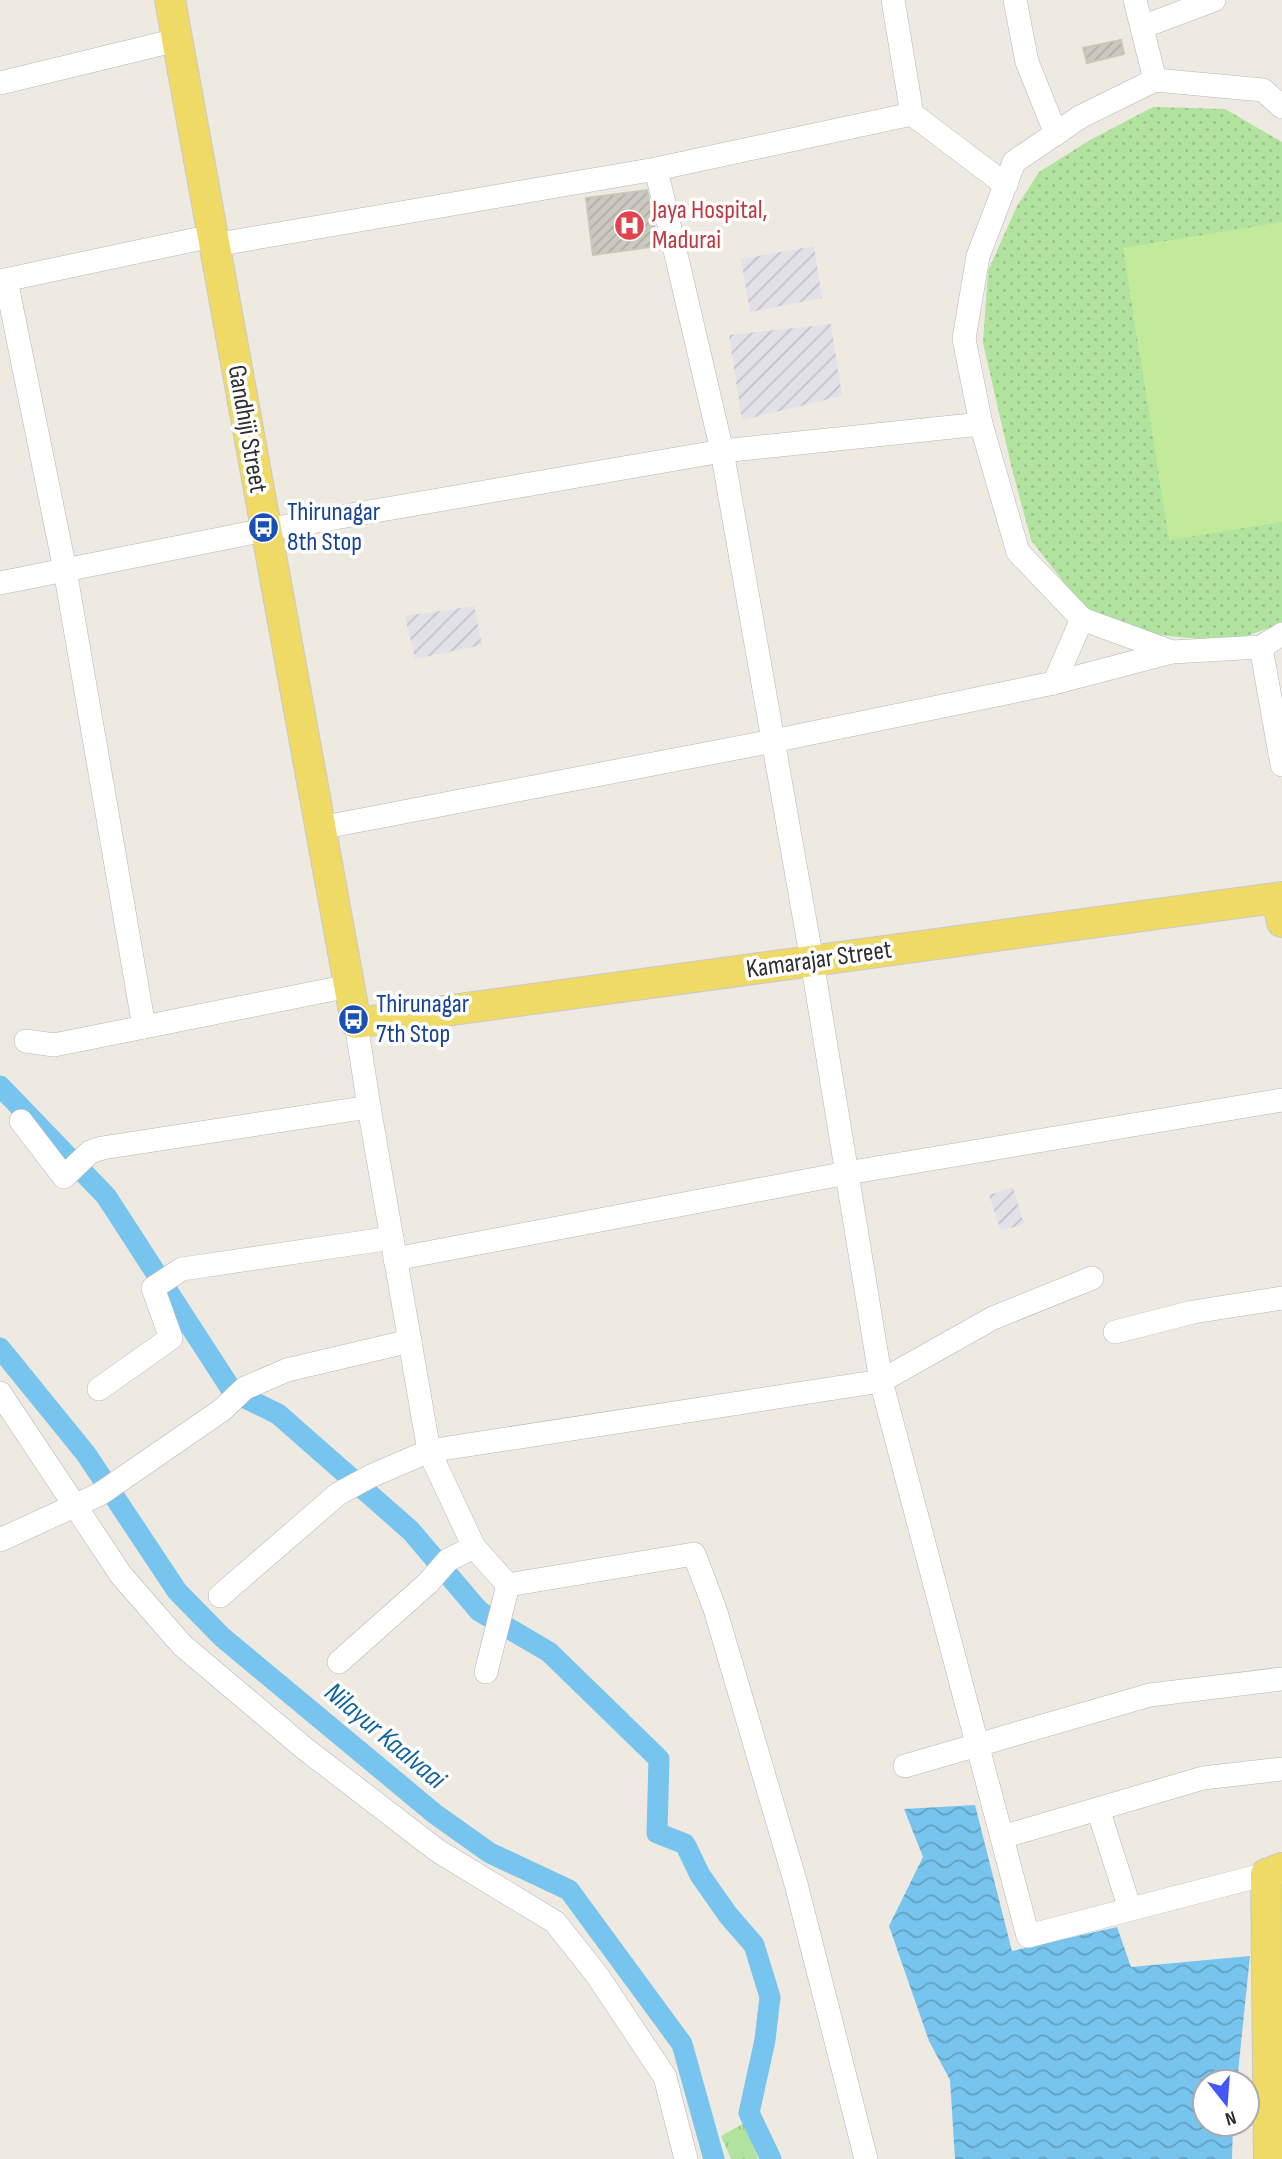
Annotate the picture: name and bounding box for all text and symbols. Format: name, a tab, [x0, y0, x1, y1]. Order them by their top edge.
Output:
place label: Jaya Hospital, Madurai	[651, 195, 768, 256]
hospital icon: Jaya Hospital, Madurai	[612, 208, 646, 242]
street label: Gandhiji Street	[221, 363, 273, 495]
place label: Thirunagar 8th Stop	[287, 497, 381, 558]
bus stop icon: Thirunagar 8th Stop	[247, 510, 281, 544]
street label: Kamarajar Street	[744, 934, 894, 986]
place label: Thirunagar 7th Stop	[376, 989, 470, 1050]
bus stop icon: Thirunagar 7th Stop	[336, 1002, 370, 1036]
water label: Nilayur Kaalvaai	[318, 1676, 453, 1797]
north arrow	[1191, 2068, 1261, 2138]
text: N	[1222, 2105, 1239, 2130]

